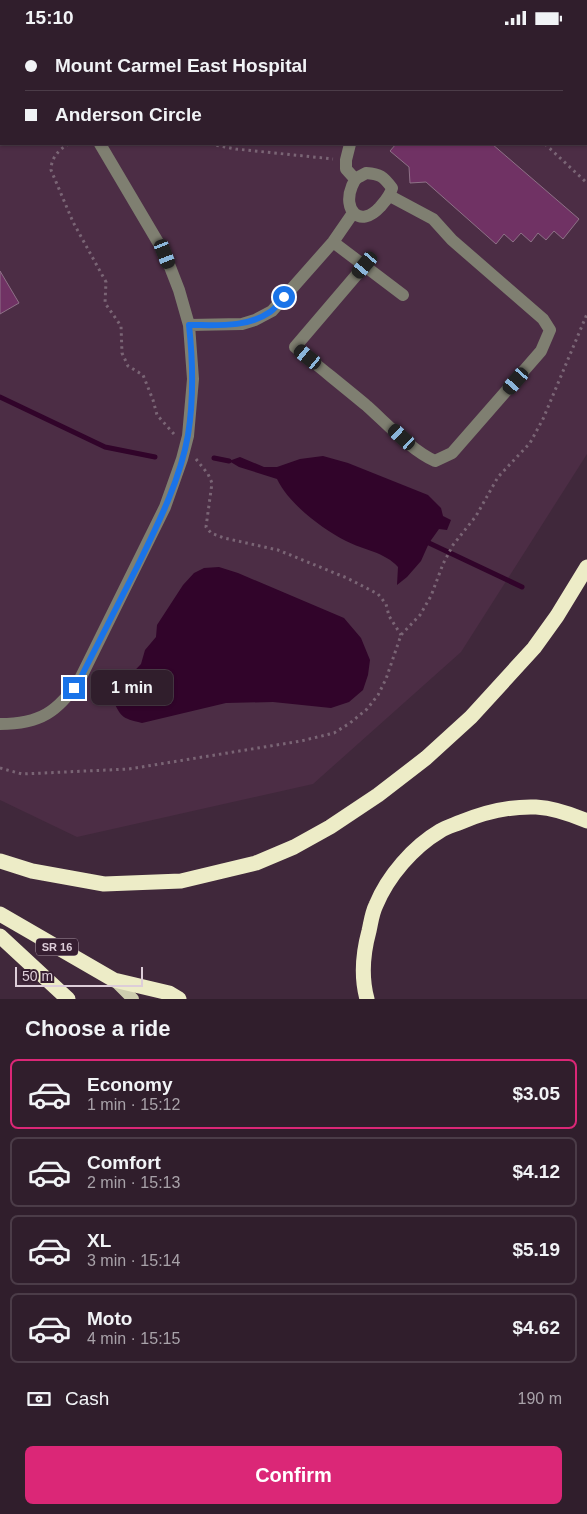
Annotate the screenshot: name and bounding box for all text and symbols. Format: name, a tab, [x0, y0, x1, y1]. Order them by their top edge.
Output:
text: 15:10	[25, 7, 74, 28]
text: Mount Carmel East Hospital	[55, 55, 307, 76]
text: Anderson Circle	[55, 104, 202, 125]
car	[152, 237, 177, 271]
car	[349, 249, 380, 281]
route start	[273, 286, 295, 308]
car	[291, 342, 324, 372]
car	[500, 365, 531, 397]
car	[385, 421, 418, 453]
callout: 1 min	[92, 671, 174, 705]
route end	[63, 677, 85, 699]
text: 1 min	[111, 679, 153, 696]
road number: SR 16	[36, 939, 78, 955]
scale bar	[15, 964, 142, 987]
text: 50 m	[22, 968, 53, 984]
text: Choose a ride	[25, 1016, 170, 1041]
icon: car	[27, 1072, 72, 1117]
text: Economy	[87, 1074, 173, 1095]
text: $3.05	[512, 1083, 560, 1104]
text: 1 min · 15:12	[87, 1096, 180, 1113]
icon: car	[27, 1150, 72, 1195]
text: Comfort	[87, 1152, 161, 1173]
text: $4.12	[512, 1161, 560, 1182]
text: 2 min · 15:13	[87, 1174, 180, 1191]
icon: car	[27, 1228, 72, 1273]
text: XL	[87, 1230, 111, 1251]
text: $5.19	[512, 1239, 560, 1260]
text: 3 min · 15:14	[87, 1252, 180, 1269]
icon: car	[27, 1306, 72, 1351]
text: Moto	[87, 1308, 132, 1329]
text: $4.62	[512, 1317, 560, 1338]
text: 4 min · 15:15	[87, 1330, 180, 1347]
icon: cash	[25, 1385, 53, 1413]
text: Cash	[65, 1388, 109, 1409]
text: 190 m	[518, 1390, 562, 1407]
button: Confirm	[25, 1446, 562, 1504]

